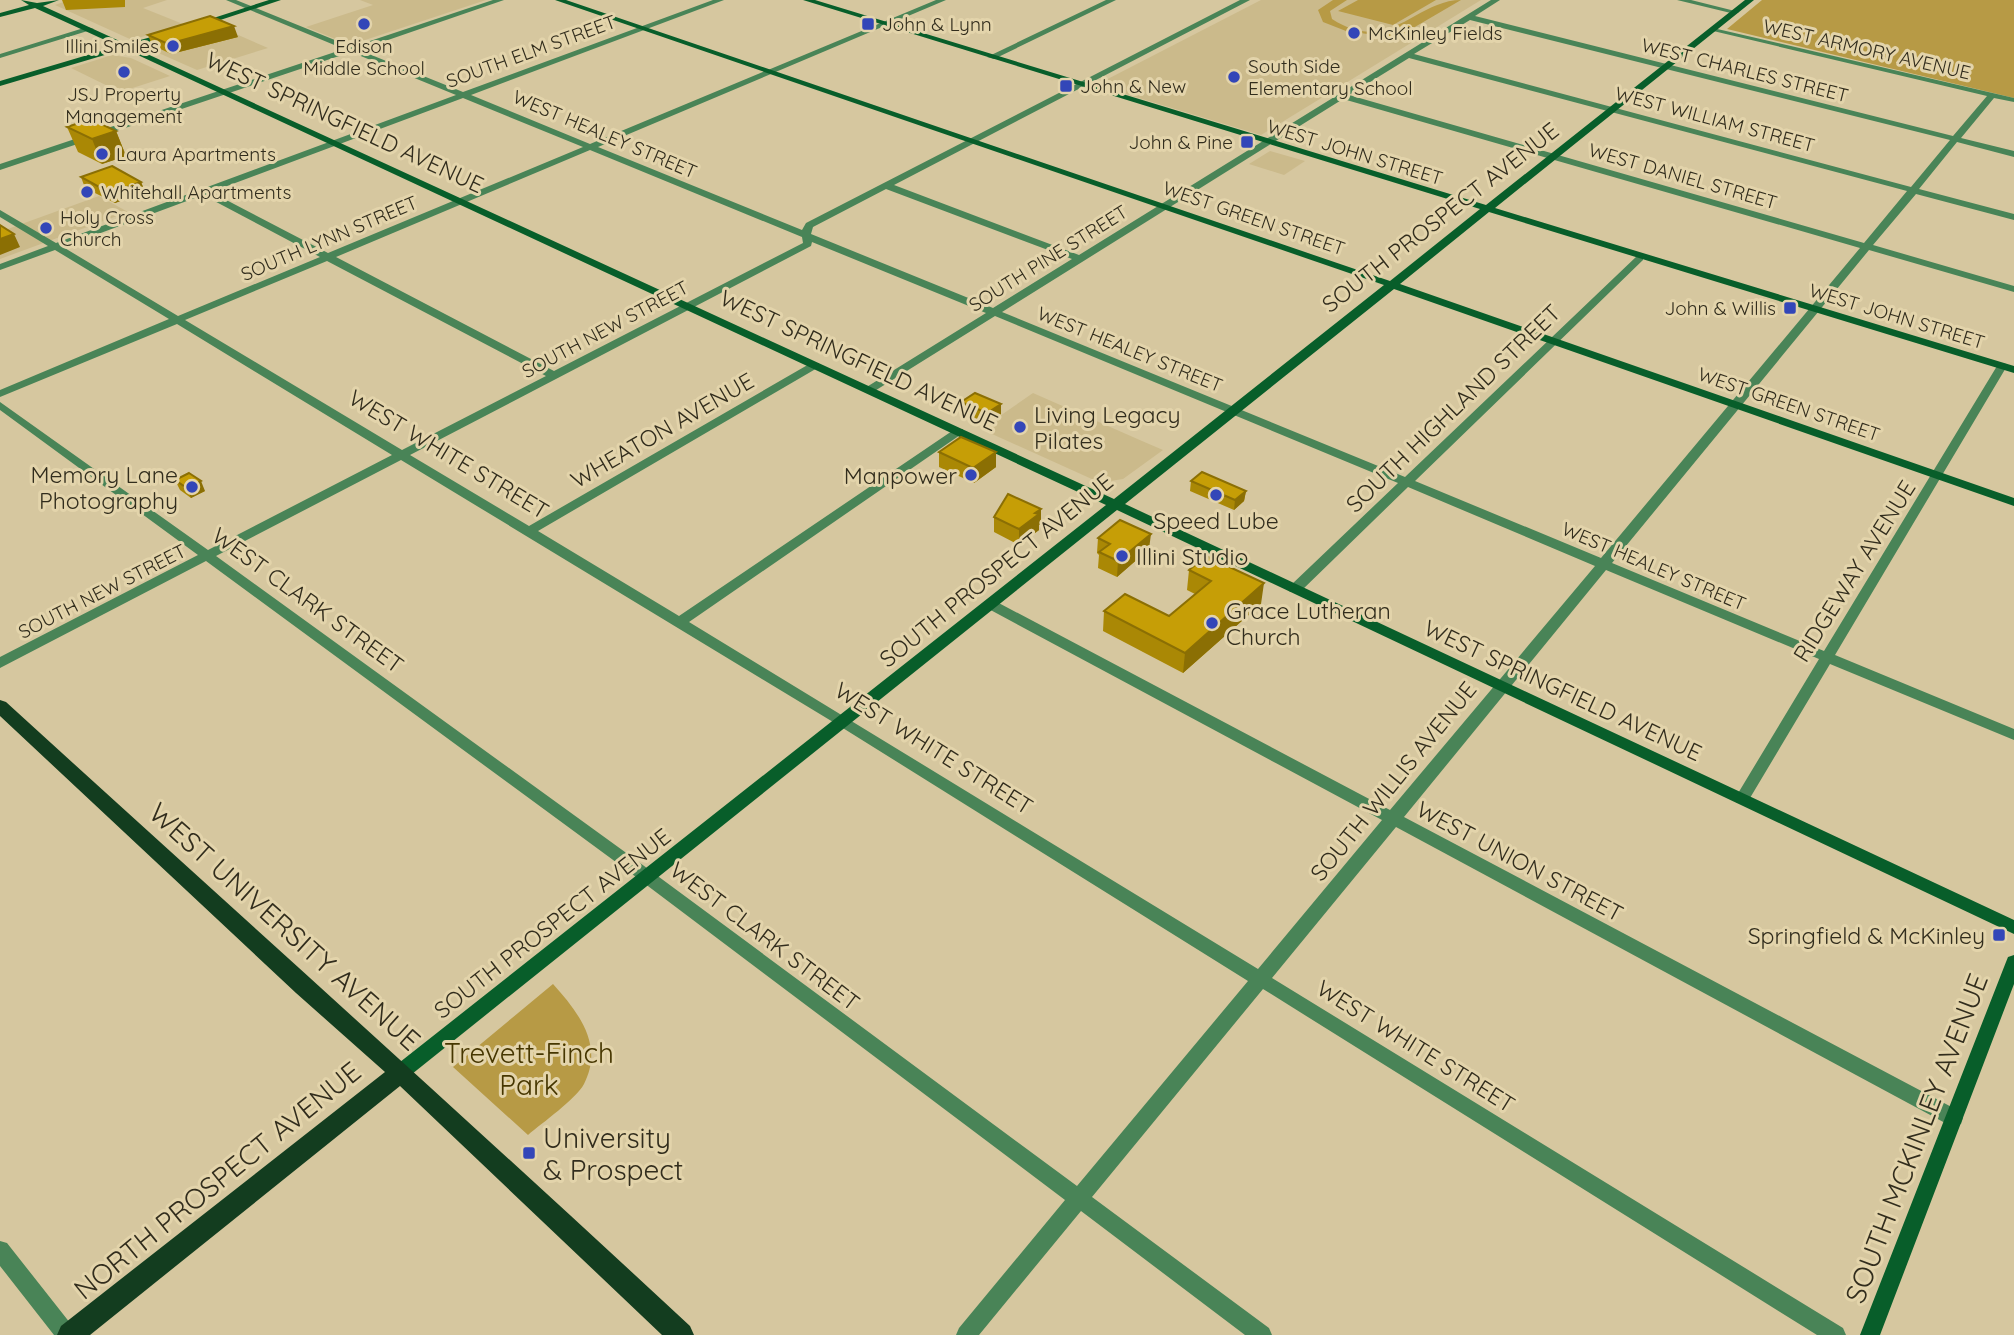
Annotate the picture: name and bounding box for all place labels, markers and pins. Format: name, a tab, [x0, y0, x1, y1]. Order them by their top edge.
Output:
place label: John & Lynn	[882, 12, 992, 36]
marker: Edison Middle School	[356, 16, 372, 32]
marker: John & Lynn	[860, 16, 876, 32]
place label: McKinley Fields	[1368, 21, 1502, 45]
marker: McKinley Fields	[1346, 25, 1362, 41]
place label: Illini Smiles	[65, 34, 159, 58]
place label: Edison Middle School	[303, 34, 425, 80]
marker: Illini Smiles	[165, 38, 181, 54]
place label: South Side Elementary School	[1248, 54, 1413, 100]
marker: JSJ Property Management	[116, 64, 132, 80]
marker: South Side Elementary School	[1226, 69, 1242, 85]
place label: John & New	[1080, 74, 1186, 98]
marker: John & New	[1058, 78, 1074, 94]
place label: JSJ Property Management	[65, 82, 183, 128]
place label: John & Pine	[1128, 130, 1233, 154]
marker: John & Pine	[1239, 134, 1255, 150]
place label: Laura Apartments	[116, 142, 276, 166]
marker: Laura Apartments	[94, 146, 110, 162]
place label: Whitehall Apartments	[101, 180, 291, 204]
marker: Whitehall Apartments	[79, 184, 95, 200]
place label: Holy Cross Church	[60, 205, 154, 251]
marker: Holy Cross Church	[38, 220, 54, 236]
place label: John & Willis	[1664, 296, 1776, 320]
marker: John & Willis	[1782, 300, 1798, 316]
place label: Living Legacy Pilates	[1034, 400, 1180, 455]
marker: Living Legacy Pilates	[1012, 419, 1028, 435]
place label: Memory Lane Photography	[30, 460, 178, 515]
place label: Manpower	[844, 461, 957, 490]
marker: Manpower	[963, 467, 979, 483]
marker: Memory Lane Photography	[184, 479, 200, 495]
marker: Speed Lube	[1208, 487, 1224, 503]
place label: Speed Lube	[1153, 506, 1279, 535]
place label: Illini Studio	[1136, 542, 1248, 571]
marker: Illini Studio	[1114, 548, 1130, 564]
place label: Grace Lutheran Church	[1226, 596, 1391, 651]
marker: Grace Lutheran Church	[1204, 615, 1220, 631]
place label: Springfield & McKinley	[1748, 921, 1985, 950]
marker: Springfield & McKinley	[1991, 927, 2007, 943]
place label: University & Prospect	[543, 1120, 683, 1187]
marker: University & Prospect	[521, 1145, 537, 1161]

